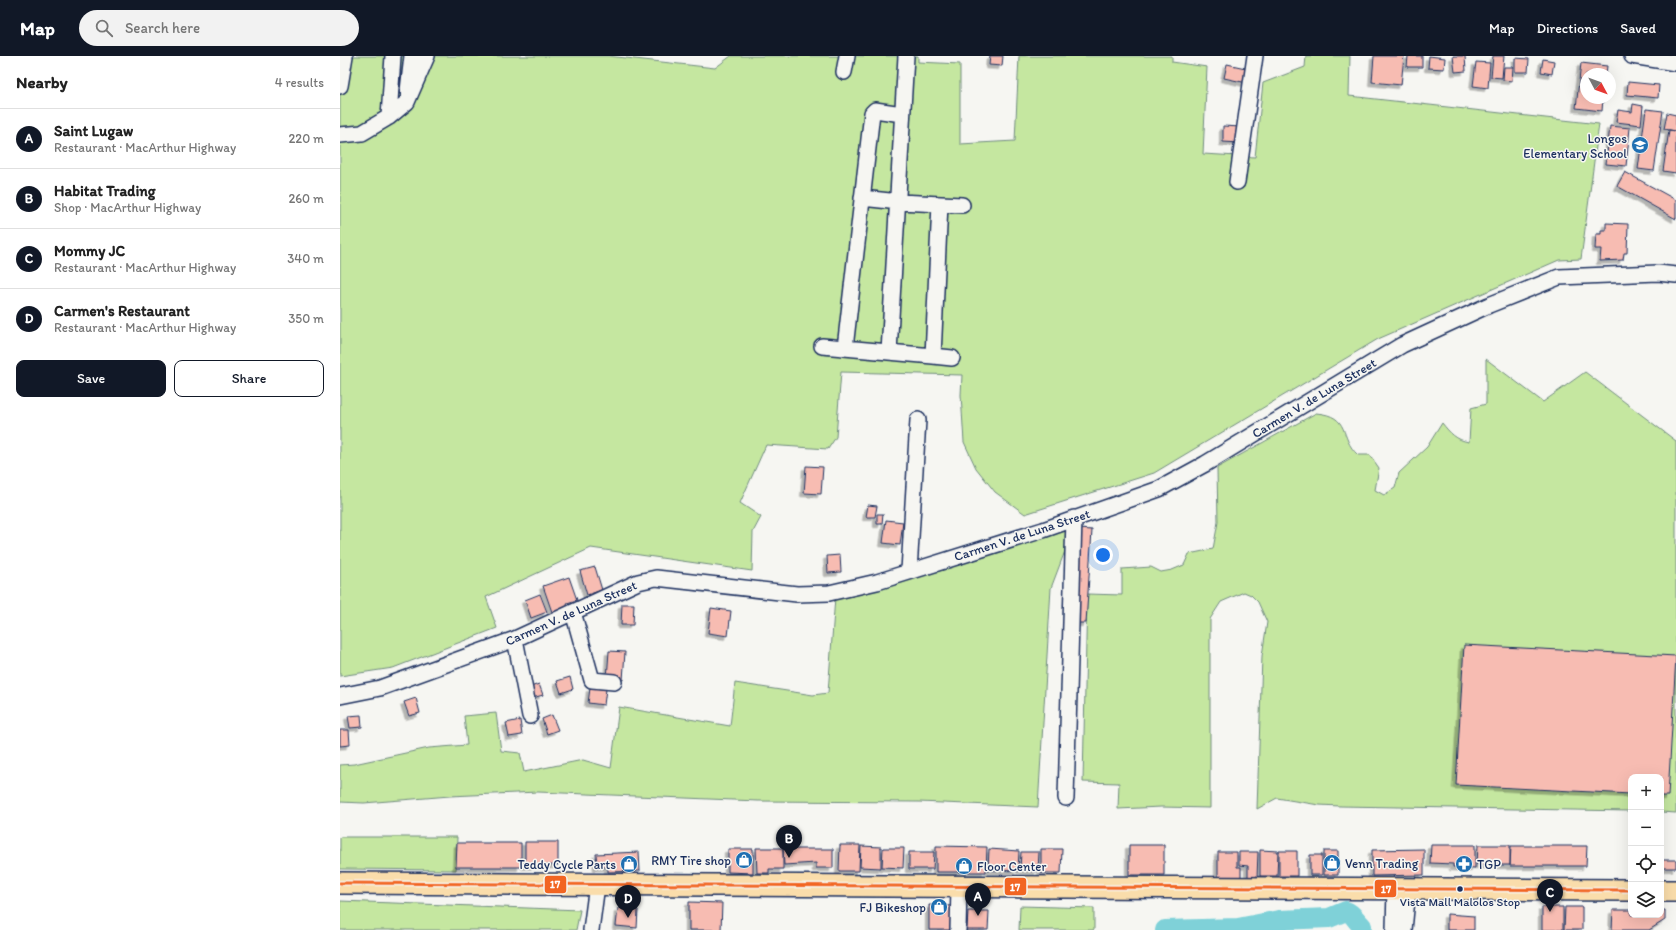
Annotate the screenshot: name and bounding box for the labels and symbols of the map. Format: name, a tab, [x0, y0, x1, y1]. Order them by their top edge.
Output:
north arrow	[1580, 68, 1616, 104]
place label: Longos Elementary School	[1523, 131, 1627, 161]
school or university icon: Longos Elementary School	[1630, 135, 1650, 155]
street label: Carmen V. de Luna Street	[1249, 355, 1379, 441]
street label: Carmen V. de Luna Street	[952, 506, 1092, 564]
your location	[1093, 545, 1113, 565]
street label: Carmen V. de Luna Street	[503, 577, 639, 649]
pin: B	[776, 825, 802, 858]
shop icon: RMY Tire shop	[734, 850, 754, 870]
place label: RMY Tire shop	[651, 853, 731, 868]
shop icon: Venn Trading	[1322, 853, 1342, 873]
shop icon: Teddy Cycle Parts	[619, 854, 639, 874]
pharmacy icon: TGP	[1454, 854, 1474, 874]
shop icon: Floor Center	[954, 856, 974, 876]
place label: Venn Trading	[1345, 856, 1419, 871]
place label: Teddy Cycle Parts	[518, 857, 616, 872]
place label: TGP	[1477, 857, 1501, 872]
place label: Floor Center	[977, 859, 1047, 874]
line badge: 17	[544, 875, 567, 894]
line badge: 17	[1004, 877, 1027, 896]
text: 17	[550, 878, 561, 891]
line badge: 17	[1374, 879, 1397, 898]
pin: C	[1537, 879, 1563, 912]
text: 17	[1010, 881, 1021, 894]
pin: A	[965, 883, 991, 916]
text: 17	[1381, 883, 1392, 896]
marker: Vista Mall Malolos Stop	[1455, 884, 1465, 894]
pin: D	[615, 885, 641, 918]
place label: Vista Mall Malolos Stop	[1400, 895, 1520, 909]
shop icon: FJ Bikeshop	[929, 897, 949, 917]
place label: FJ Bikeshop	[859, 900, 926, 915]

